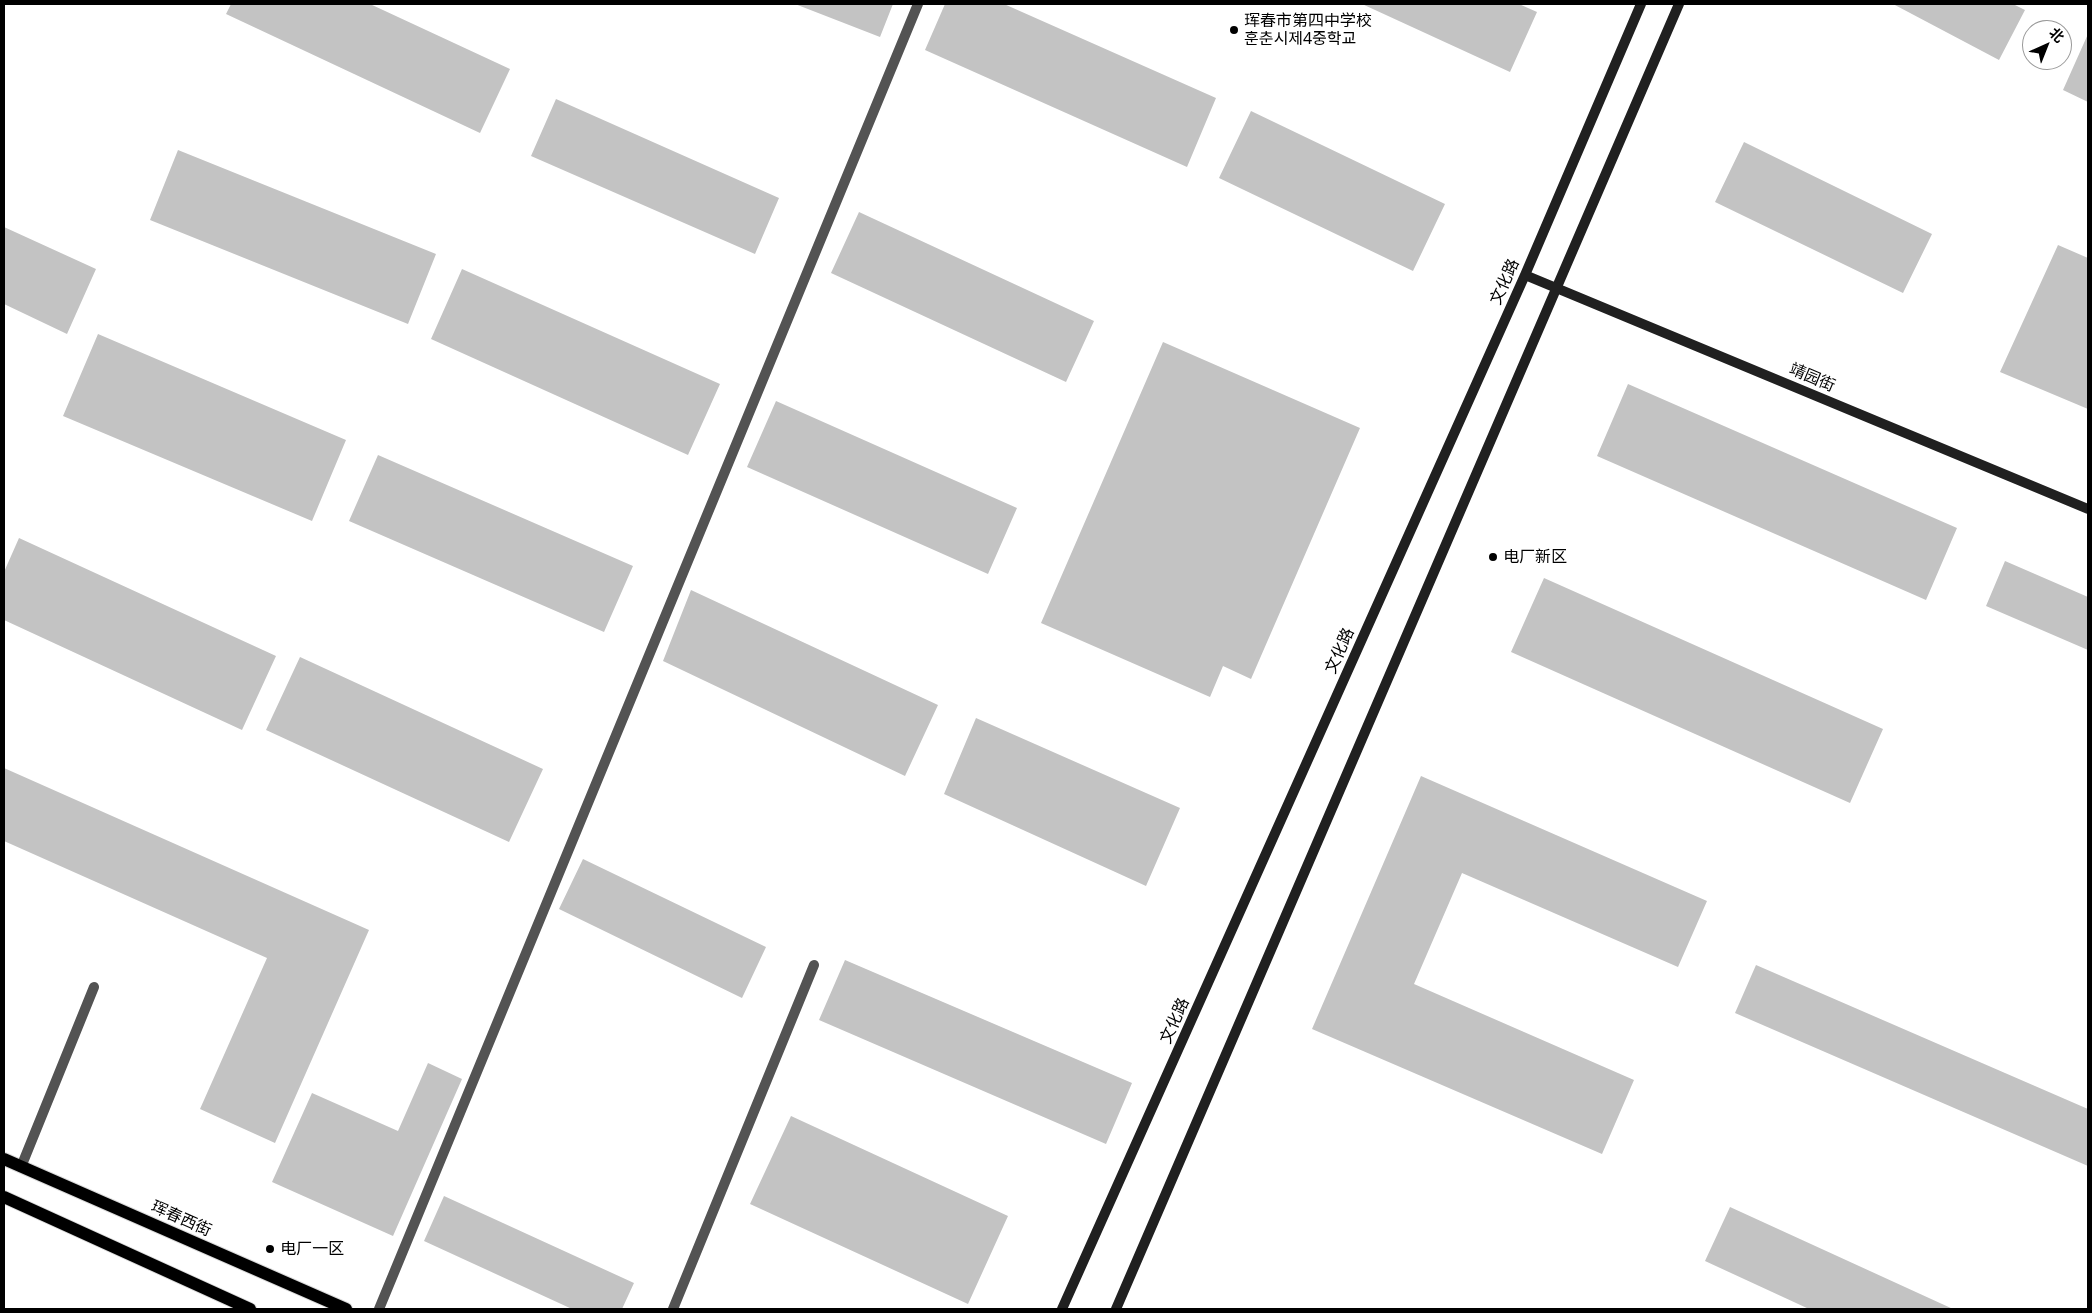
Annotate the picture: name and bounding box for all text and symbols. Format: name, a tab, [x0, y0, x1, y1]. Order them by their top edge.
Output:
place label: 珲春市第四中学校 훈춘시제4중학교	[1244, 11, 1372, 49]
north arrow	[2022, 20, 2072, 70]
text: 北	[2045, 23, 2069, 46]
marker: 珲春市第四中学校 훈춘시제4중학교	[1228, 24, 1240, 36]
street label: 文化路	[1486, 256, 1524, 308]
street label: 靖园街	[1786, 360, 1838, 396]
place label: 电厂新区	[1503, 547, 1567, 567]
marker: 电厂新区	[1487, 551, 1499, 563]
street label: 文化路	[1321, 625, 1359, 677]
street label: 文化路	[1156, 995, 1194, 1047]
street label: 珲春西街	[148, 1197, 214, 1241]
place label: 电厂一区	[280, 1239, 344, 1259]
marker: 电厂一区	[264, 1243, 276, 1255]

